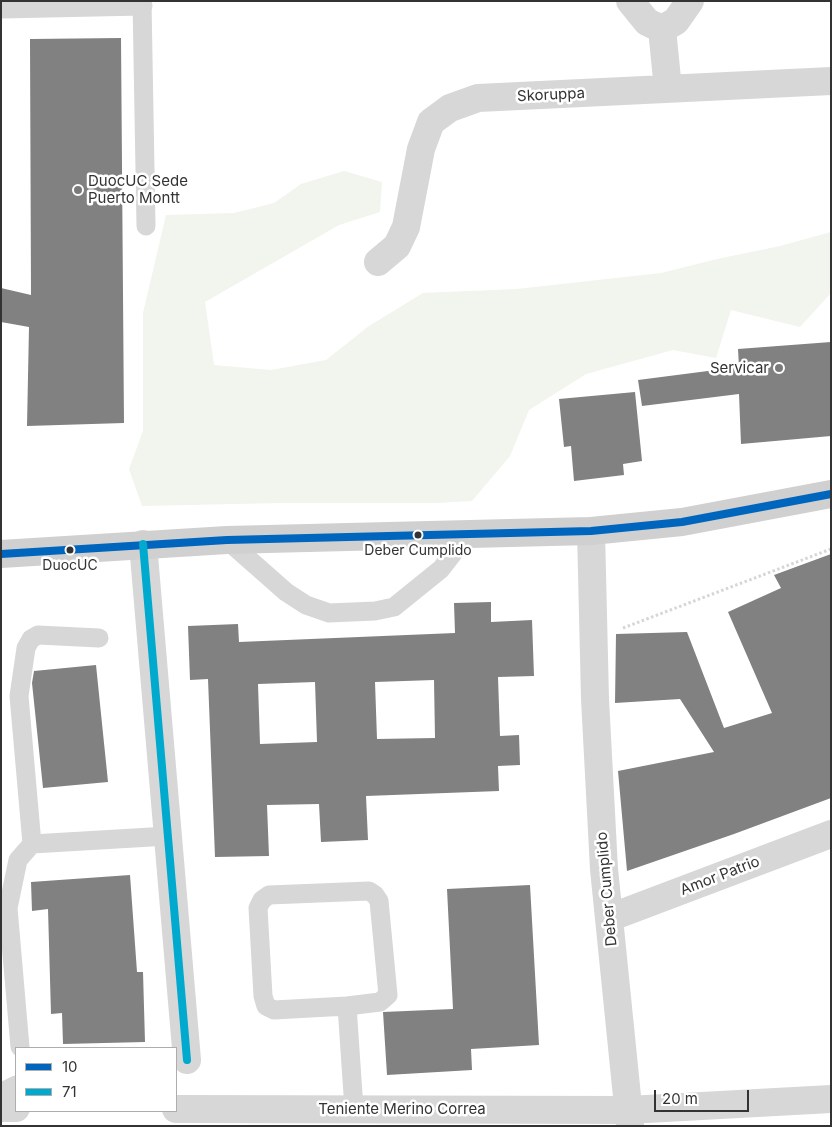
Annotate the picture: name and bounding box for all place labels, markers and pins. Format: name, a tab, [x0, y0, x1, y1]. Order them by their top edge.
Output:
place label: DuocUC Sede Puerto Montt	[88, 172, 188, 207]
marker: DuocUC Sede Puerto Montt	[72, 184, 84, 196]
place label: Servicar	[710, 359, 769, 377]
marker: Servicar	[773, 362, 785, 374]
marker: Deber Cumplido	[413, 530, 423, 540]
place label: Deber Cumplido	[364, 543, 472, 559]
marker: DuocUC	[65, 545, 75, 555]
place label: DuocUC	[42, 558, 98, 574]

